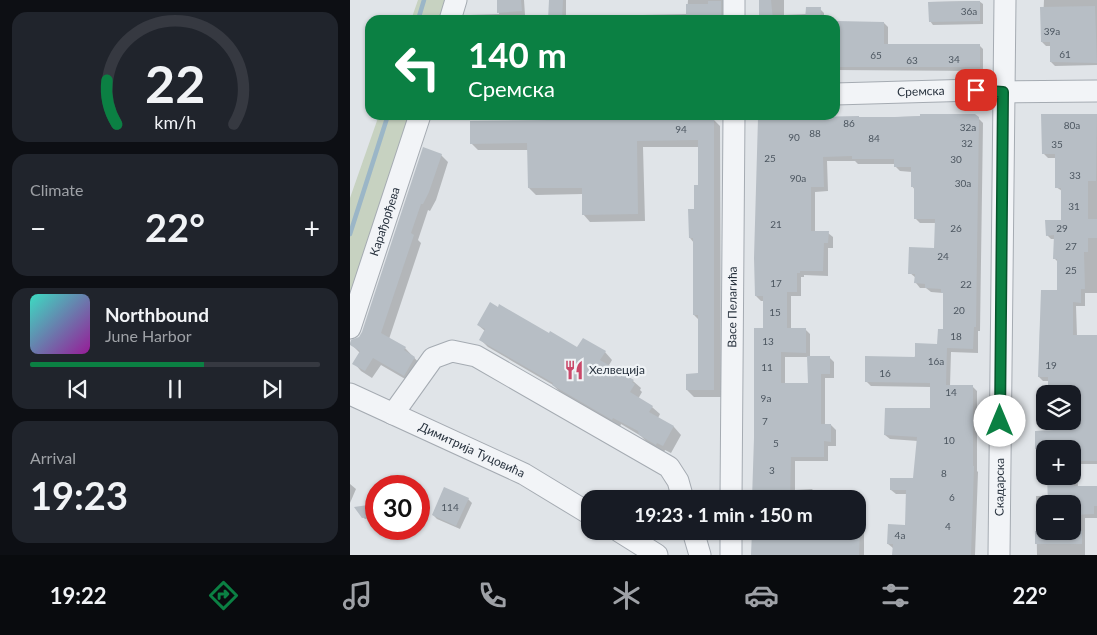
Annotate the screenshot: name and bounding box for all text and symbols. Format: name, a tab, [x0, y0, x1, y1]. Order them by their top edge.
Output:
house number: 36a	[961, 5, 977, 17]
house number: 39a	[1044, 25, 1060, 37]
text: 140 m	[468, 33, 567, 75]
icon: left	[385, 35, 450, 100]
house number: 61	[1059, 48, 1071, 60]
house number: 65	[870, 49, 882, 61]
text: 22	[145, 52, 205, 114]
house number: 34	[948, 53, 960, 65]
house number: 63	[906, 54, 918, 66]
pin	[955, 69, 997, 111]
text: Сремска	[468, 75, 555, 102]
icon: arrive	[962, 76, 990, 104]
street label: Сремска	[897, 83, 945, 99]
text: km/h	[154, 111, 196, 133]
house number: 86	[843, 117, 855, 129]
house number: 80a	[1064, 119, 1080, 131]
house number: 32a	[960, 121, 976, 133]
house number: 94	[675, 123, 687, 135]
house number: 88	[809, 127, 821, 139]
house number: 90	[788, 131, 800, 143]
house number: 84	[868, 132, 880, 144]
house number: 32	[961, 137, 973, 149]
house number: 35	[1051, 138, 1063, 150]
house number: 25	[764, 152, 776, 164]
house number: 30	[950, 153, 962, 165]
house number: 33	[1069, 169, 1081, 181]
house number: 90a	[790, 172, 806, 184]
house number: 30a	[955, 177, 971, 189]
text: Climate	[30, 180, 83, 199]
street label: Карађорђева	[366, 185, 403, 258]
house number: 31	[1068, 200, 1080, 212]
text: 22°	[145, 204, 205, 250]
text: −	[30, 211, 46, 245]
text: +	[304, 211, 320, 245]
house number: 21	[770, 218, 782, 230]
house number: 26	[950, 222, 962, 234]
house number: 29	[1056, 222, 1068, 234]
house number: 27	[1065, 240, 1077, 252]
house number: 24	[937, 250, 949, 262]
house number: 25	[1065, 264, 1077, 276]
street label: Васе Пелагића	[724, 266, 740, 348]
house number: 17	[770, 277, 782, 289]
house number: 22	[960, 278, 972, 290]
text: Northbound	[105, 303, 209, 326]
house number: 20	[953, 304, 965, 316]
house number: 15	[769, 306, 781, 318]
text: June Harbor	[105, 326, 192, 345]
house number: 18	[950, 330, 962, 342]
house number: 13	[762, 335, 774, 347]
house number: 16a	[928, 355, 944, 367]
restaurant icon: Хелвеција	[563, 359, 585, 381]
house number: 19	[1045, 359, 1057, 371]
house number: 11	[761, 361, 773, 373]
place label: Хелвеција	[589, 362, 645, 377]
house number: 16	[879, 367, 891, 379]
icon: previous	[64, 375, 92, 403]
icon: pause	[161, 375, 189, 403]
icon: next	[258, 375, 286, 403]
map controls	[1036, 385, 1081, 540]
button: layers	[1036, 385, 1081, 430]
house number: 14	[945, 386, 957, 398]
house number: 9a	[761, 392, 771, 404]
position arrow	[973, 394, 1025, 446]
house number: 7	[762, 415, 768, 427]
street label: Димитрија Туцовића	[417, 419, 527, 480]
house number: 10	[943, 434, 955, 446]
house number: 5	[773, 437, 779, 449]
button: +	[1036, 440, 1081, 485]
text: Arrival	[30, 448, 76, 467]
street label: Скадарска	[991, 458, 1007, 516]
house number: 3	[769, 464, 775, 476]
house number: 8	[941, 467, 947, 479]
text: 19:23	[30, 472, 128, 518]
speed limit sign: 30	[365, 475, 430, 540]
house number: 6	[949, 491, 955, 503]
button: −	[1036, 495, 1081, 540]
house number: 114	[441, 501, 459, 513]
text: 19:23 · 1 min · 150 m	[634, 503, 813, 526]
house number: 4	[945, 520, 951, 532]
house number: 4a	[895, 529, 905, 541]
icon: directions	[206, 578, 241, 613]
icon: music	[340, 578, 375, 613]
icon: phone	[475, 578, 510, 613]
icon: climate	[609, 578, 644, 613]
icon: car	[744, 578, 779, 613]
icon: filters	[878, 578, 913, 613]
text: 19:22	[50, 582, 106, 609]
text: 22°	[1013, 582, 1047, 609]

